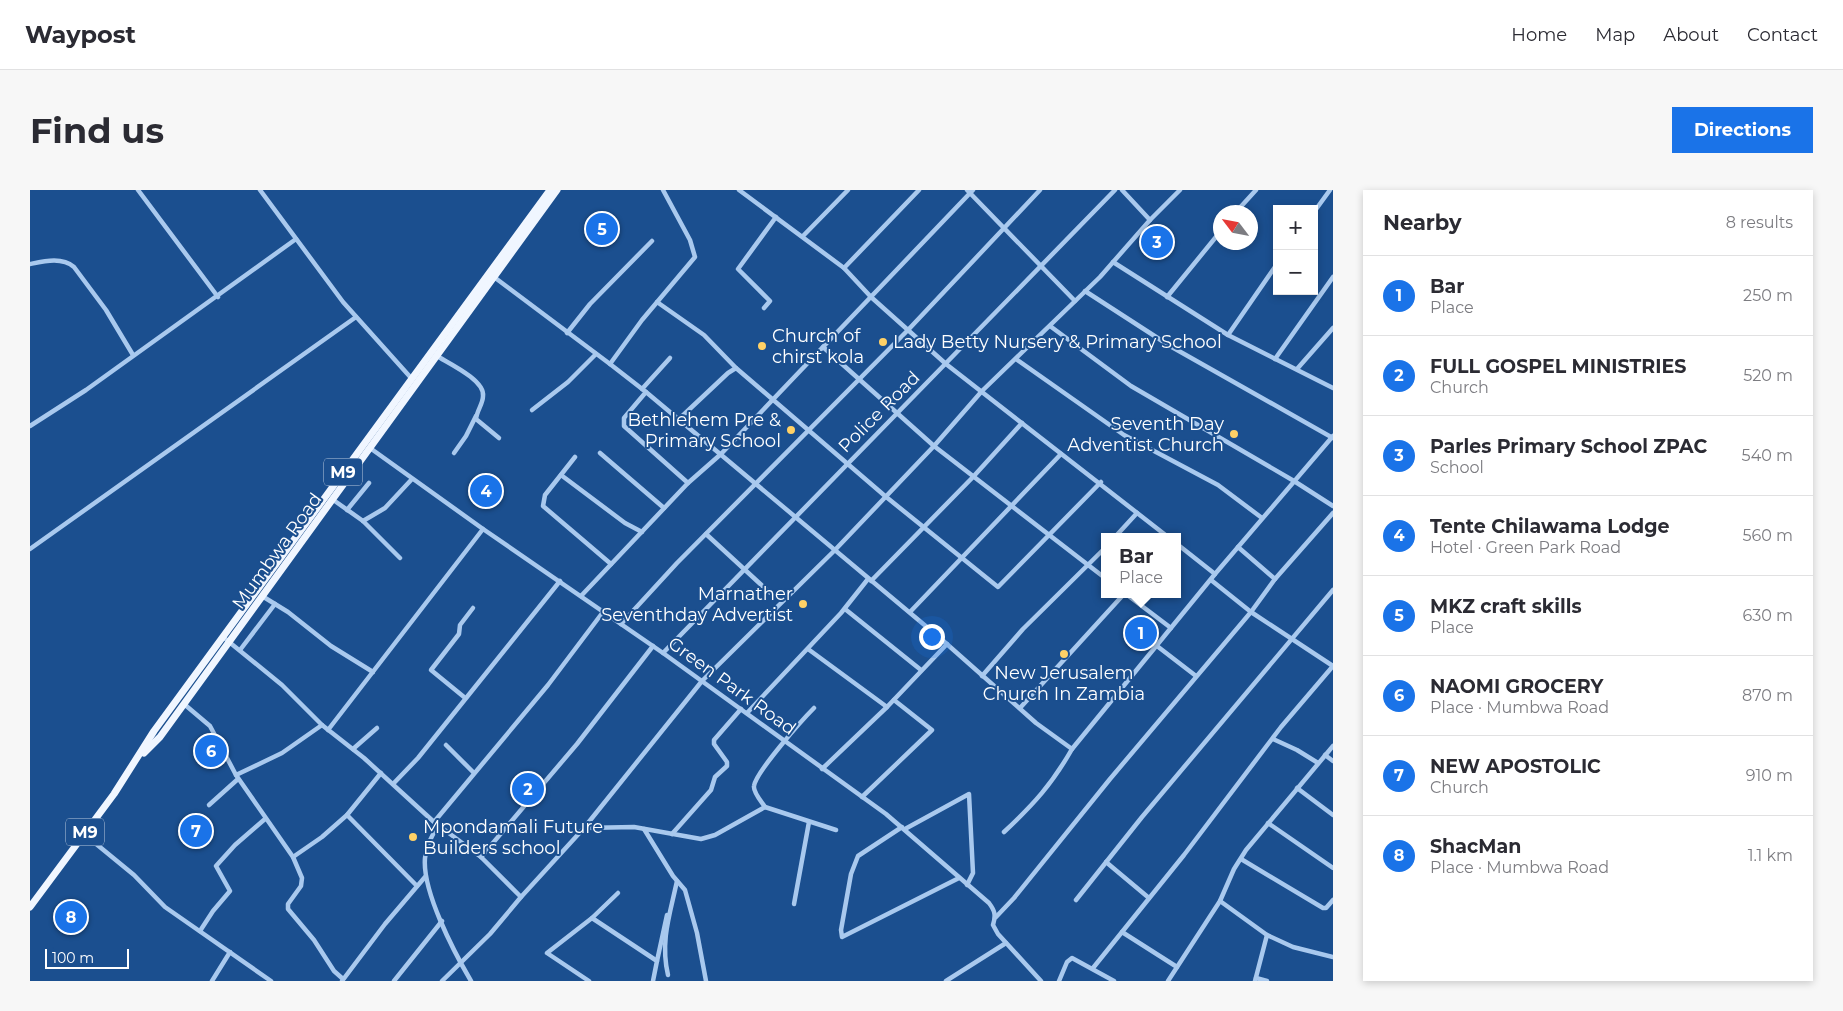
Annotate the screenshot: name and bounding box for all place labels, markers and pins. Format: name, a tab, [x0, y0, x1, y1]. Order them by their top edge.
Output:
pin: 5	[586, 210, 618, 248]
pin: 3	[1141, 223, 1173, 261]
place label: Church of chirst kola	[772, 325, 864, 368]
place label: Lady Betty Nursery & Primary School	[893, 331, 1222, 353]
marker: Lady Betty Nursery & Primary School	[877, 336, 889, 348]
marker: Church of chirst kola	[756, 340, 768, 352]
place label: Bethlehem Pre & Primary School	[627, 409, 781, 452]
place label: Seventh Day Adventist Church	[1067, 413, 1224, 456]
marker: Bethlehem Pre & Primary School	[785, 424, 797, 436]
marker: Seventh Day Adventist Church	[1228, 428, 1240, 440]
pin: 4	[470, 472, 502, 510]
place label: Marnather Seventhday Advertist	[601, 583, 793, 626]
marker: Marnather Seventhday Advertist	[797, 598, 809, 610]
pin: 1	[1125, 614, 1157, 652]
marker: New Jerusalem Church In Zambia	[1058, 648, 1070, 660]
place label: New Jerusalem Church In Zambia	[983, 662, 1145, 705]
pin: 6	[195, 732, 227, 770]
pin: 2	[512, 770, 544, 808]
pin: 7	[180, 812, 212, 850]
place label: Mpondamali Future Builders school	[423, 816, 603, 859]
marker: Mpondamali Future Builders school	[407, 831, 419, 843]
pin: 8	[55, 898, 87, 936]

